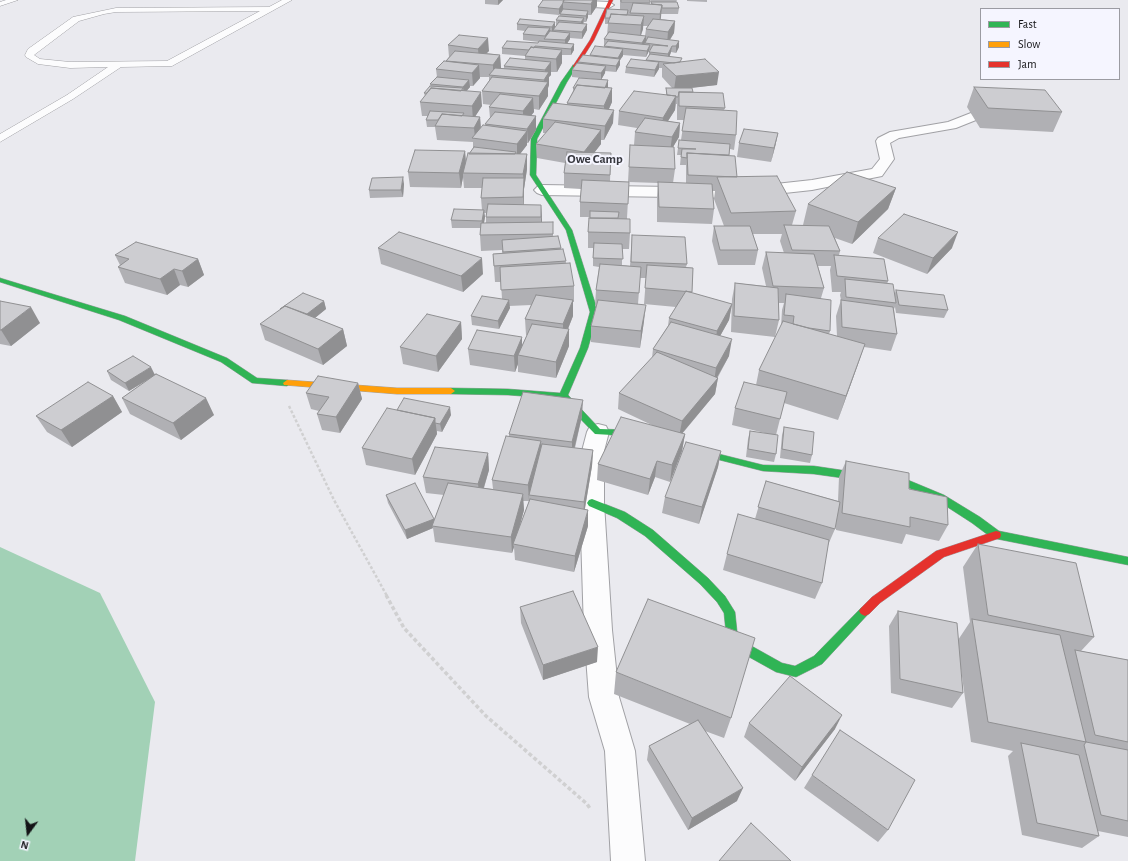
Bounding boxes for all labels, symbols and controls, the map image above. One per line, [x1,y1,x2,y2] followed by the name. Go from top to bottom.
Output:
[980,8,1120,80] legend
[1018,18,1037,30] text: Fast
[1018,38,1040,50] text: Slow
[1018,58,1037,70] text: Jam
[567,151,623,167] district label: Owe Camp
[8,813,48,853] north arrow
[20,839,30,851] text: N

